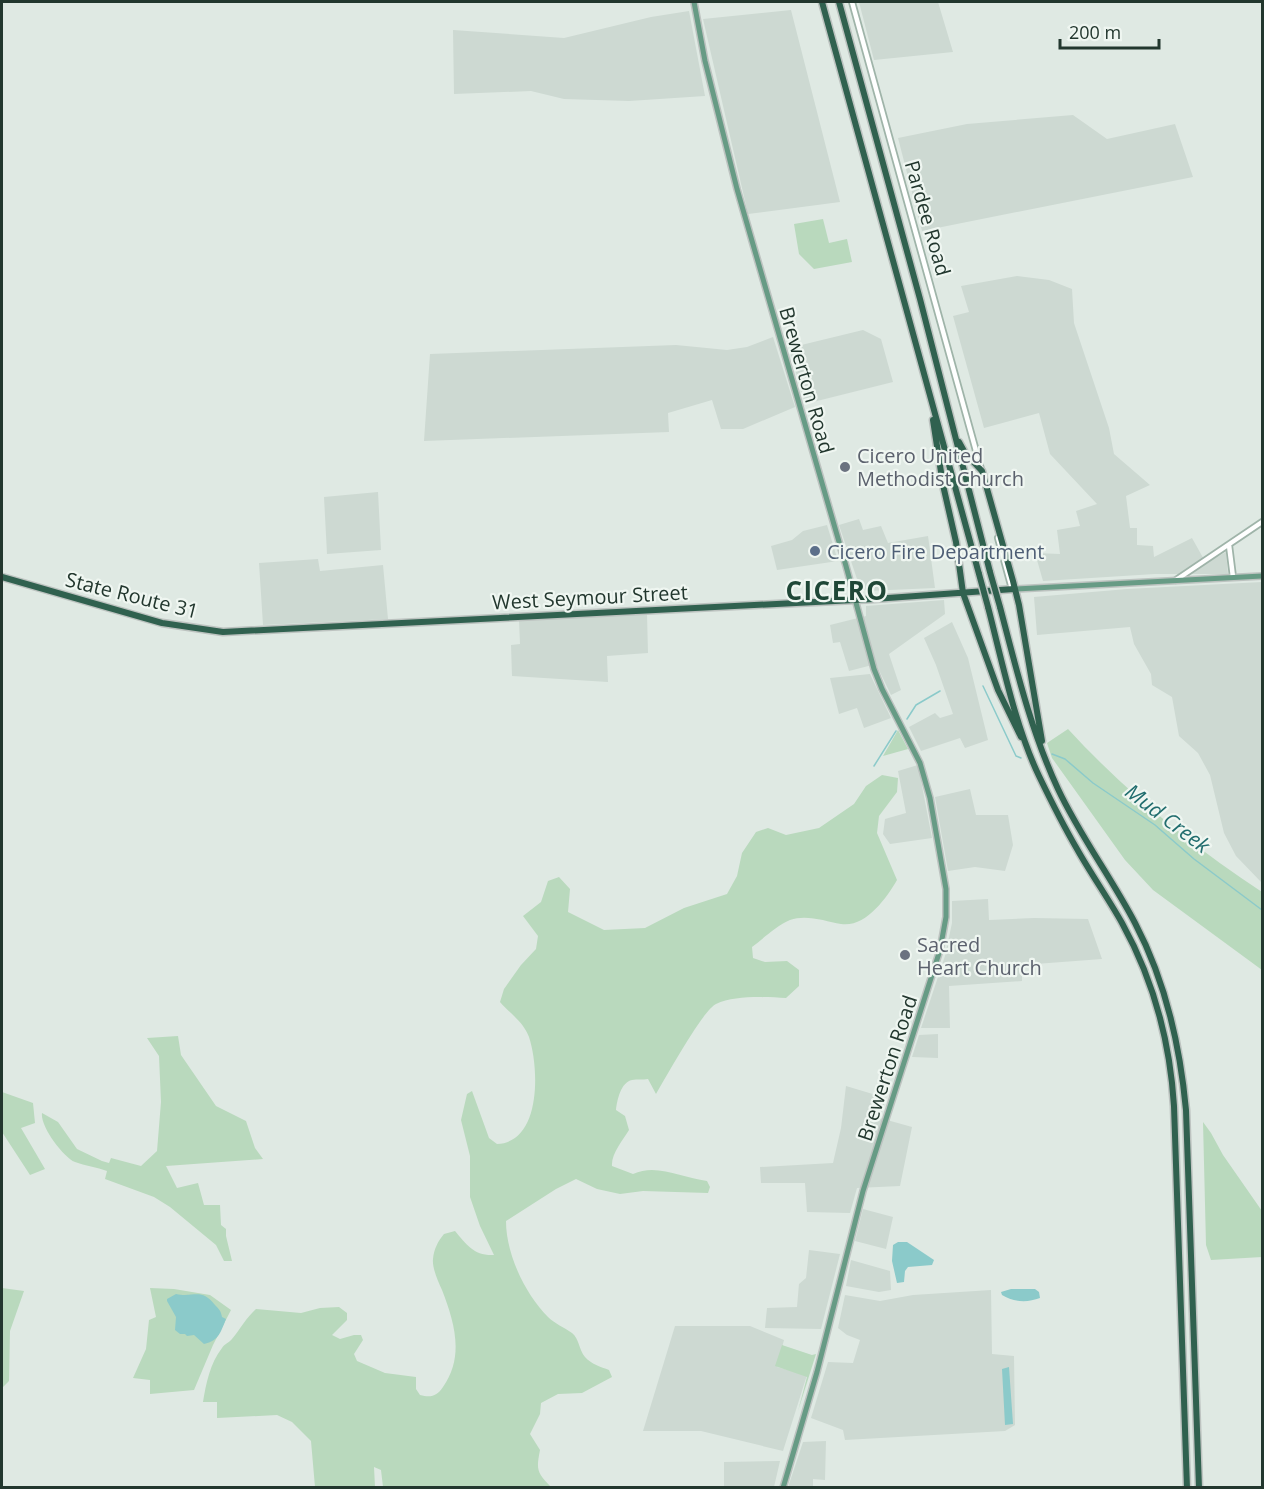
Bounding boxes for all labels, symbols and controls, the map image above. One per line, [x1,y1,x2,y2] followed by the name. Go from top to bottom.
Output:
[1060,12,1159,50] scale bar
[1069,20,1121,44] text: 200 m
[899,157,957,279] street label: Pardee Road
[773,303,841,457] street label: Brewerton Road
[857,442,1024,492] place label: Cicero United Methodist Church
[838,460,852,474] marker: Cicero United Methodist Church
[827,538,1044,565] place label: Cicero Fire Department
[808,544,822,558] marker: Cicero Fire Department
[63,565,201,625] street label: State Route 31
[785,572,889,608] district label: CICERO
[492,578,688,616] street label: West Seymour Street
[1120,777,1217,859] water label: Mud Creek
[917,931,1042,981] place label: Sacred Heart Church
[898,948,912,962] marker: Sacred Heart Church
[851,992,923,1144] street label: Brewerton Road

